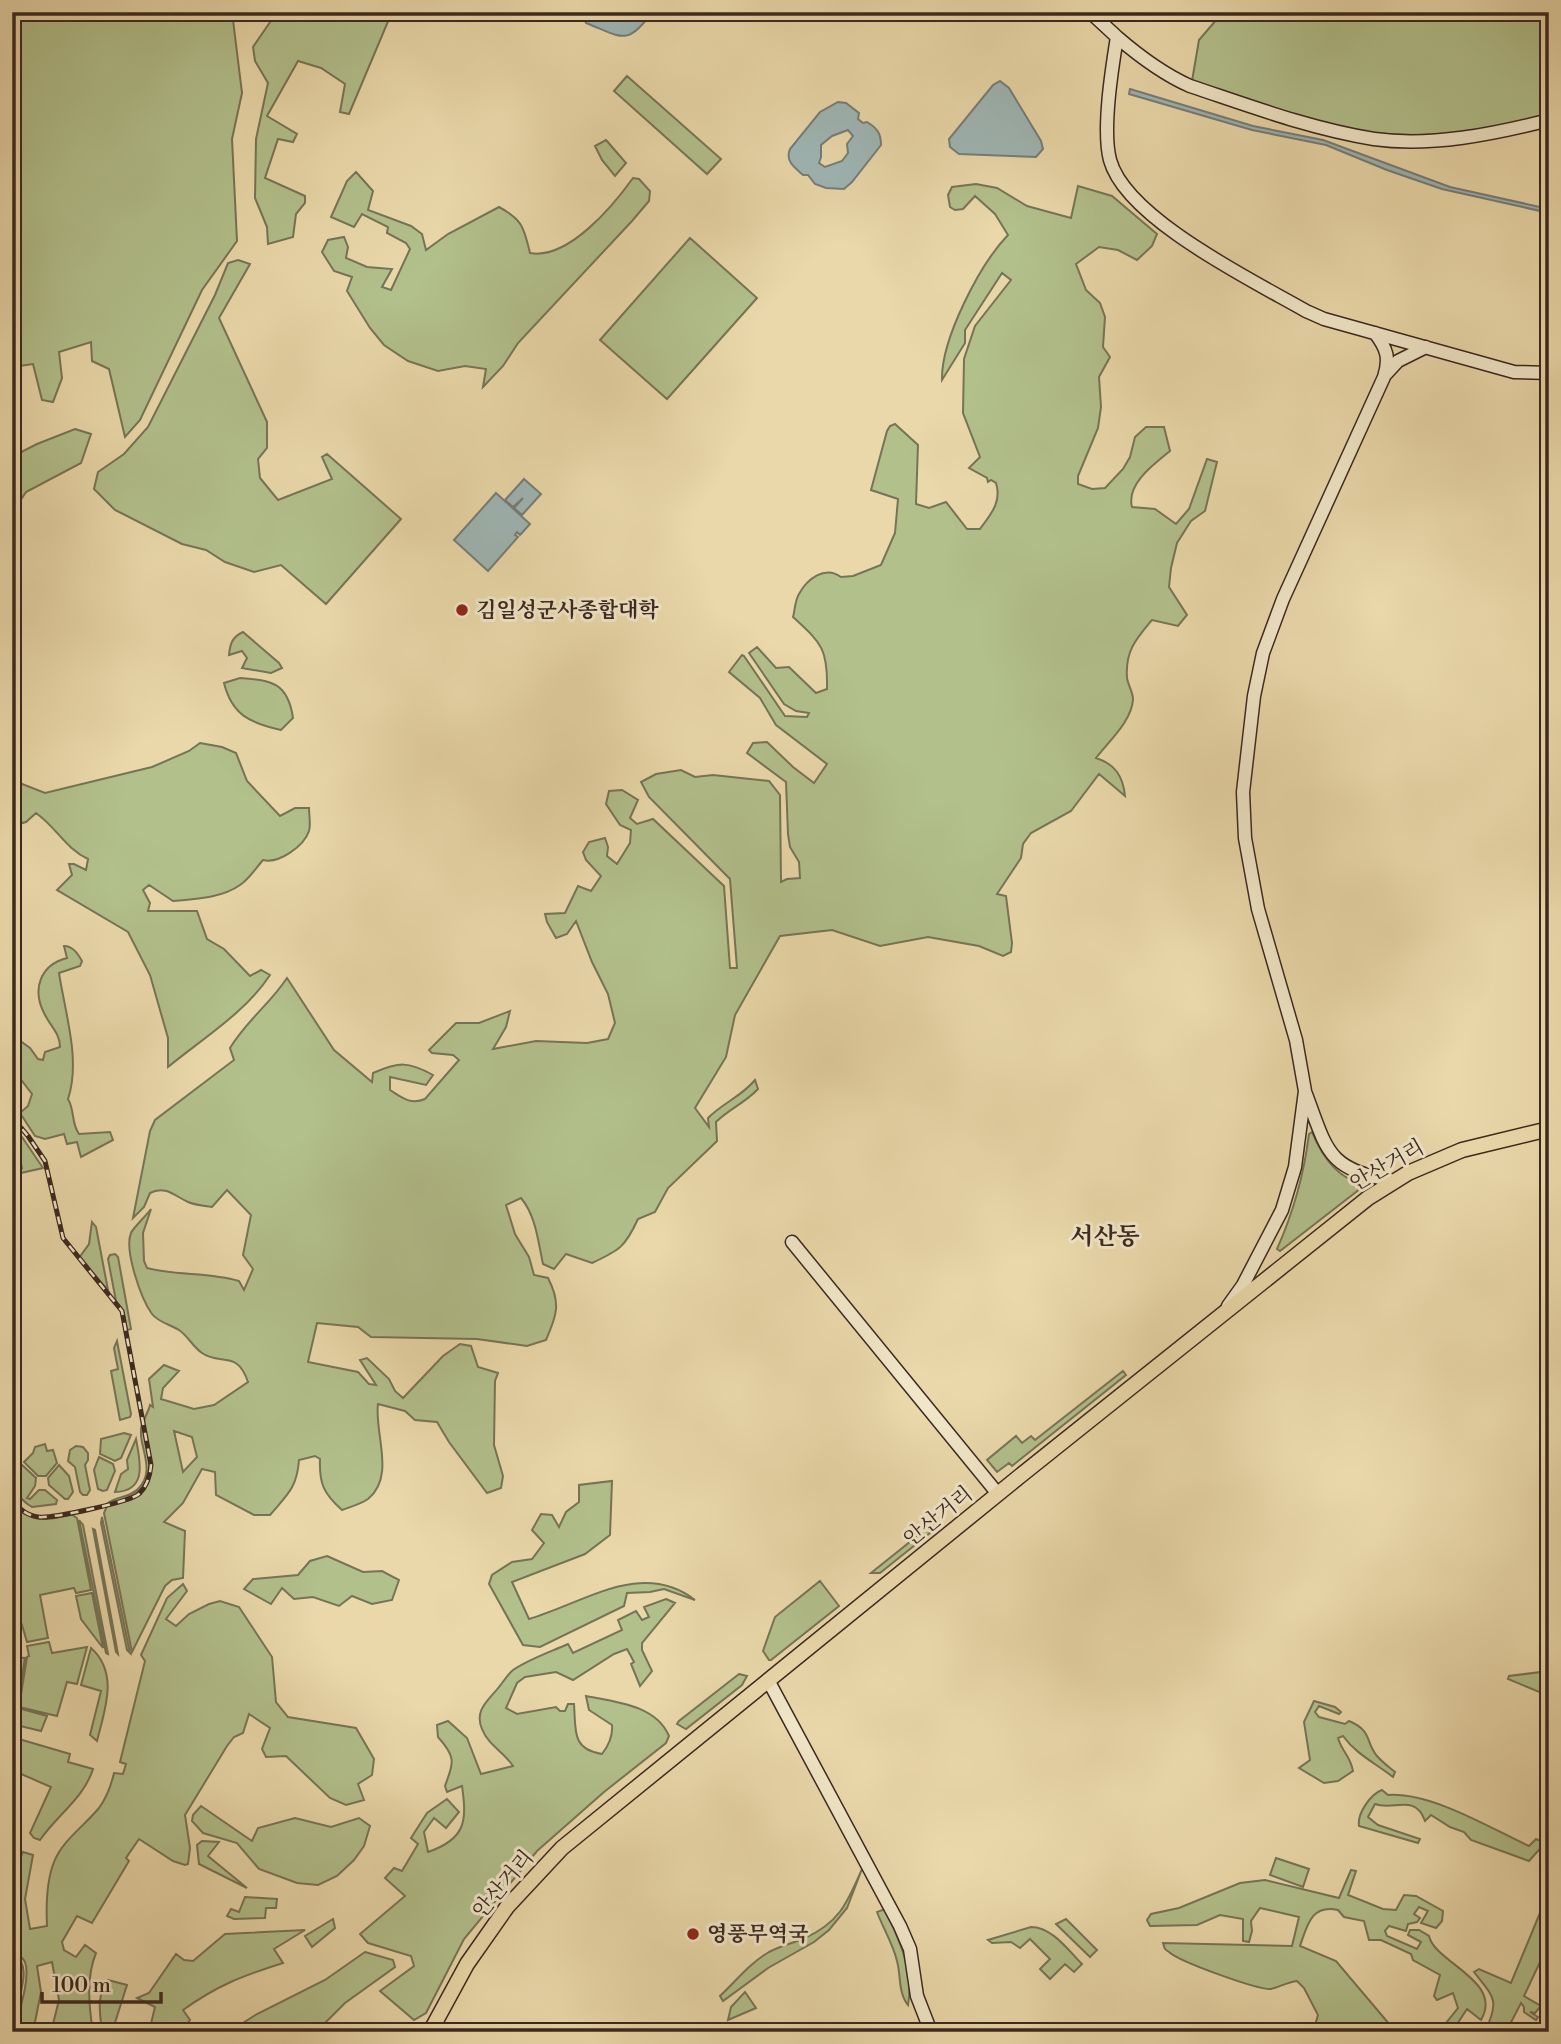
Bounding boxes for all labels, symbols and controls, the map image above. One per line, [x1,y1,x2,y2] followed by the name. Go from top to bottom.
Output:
[476,598,659,624] place label: 김일성군사종합대학
[454,602,470,618] marker: 김일성군사종합대학
[1346,1134,1429,1197] street label: 안산거리
[1070,1222,1140,1252] district label: 서산동
[899,1481,978,1552] street label: 안산거리
[468,1845,540,1924] street label: 안산거리
[707,1922,808,1948] place label: 영풍무역국
[685,1926,701,1942] marker: 영풍무역국
[42,1960,161,2004] scale bar
[52,1973,111,1999] text: 100 m

